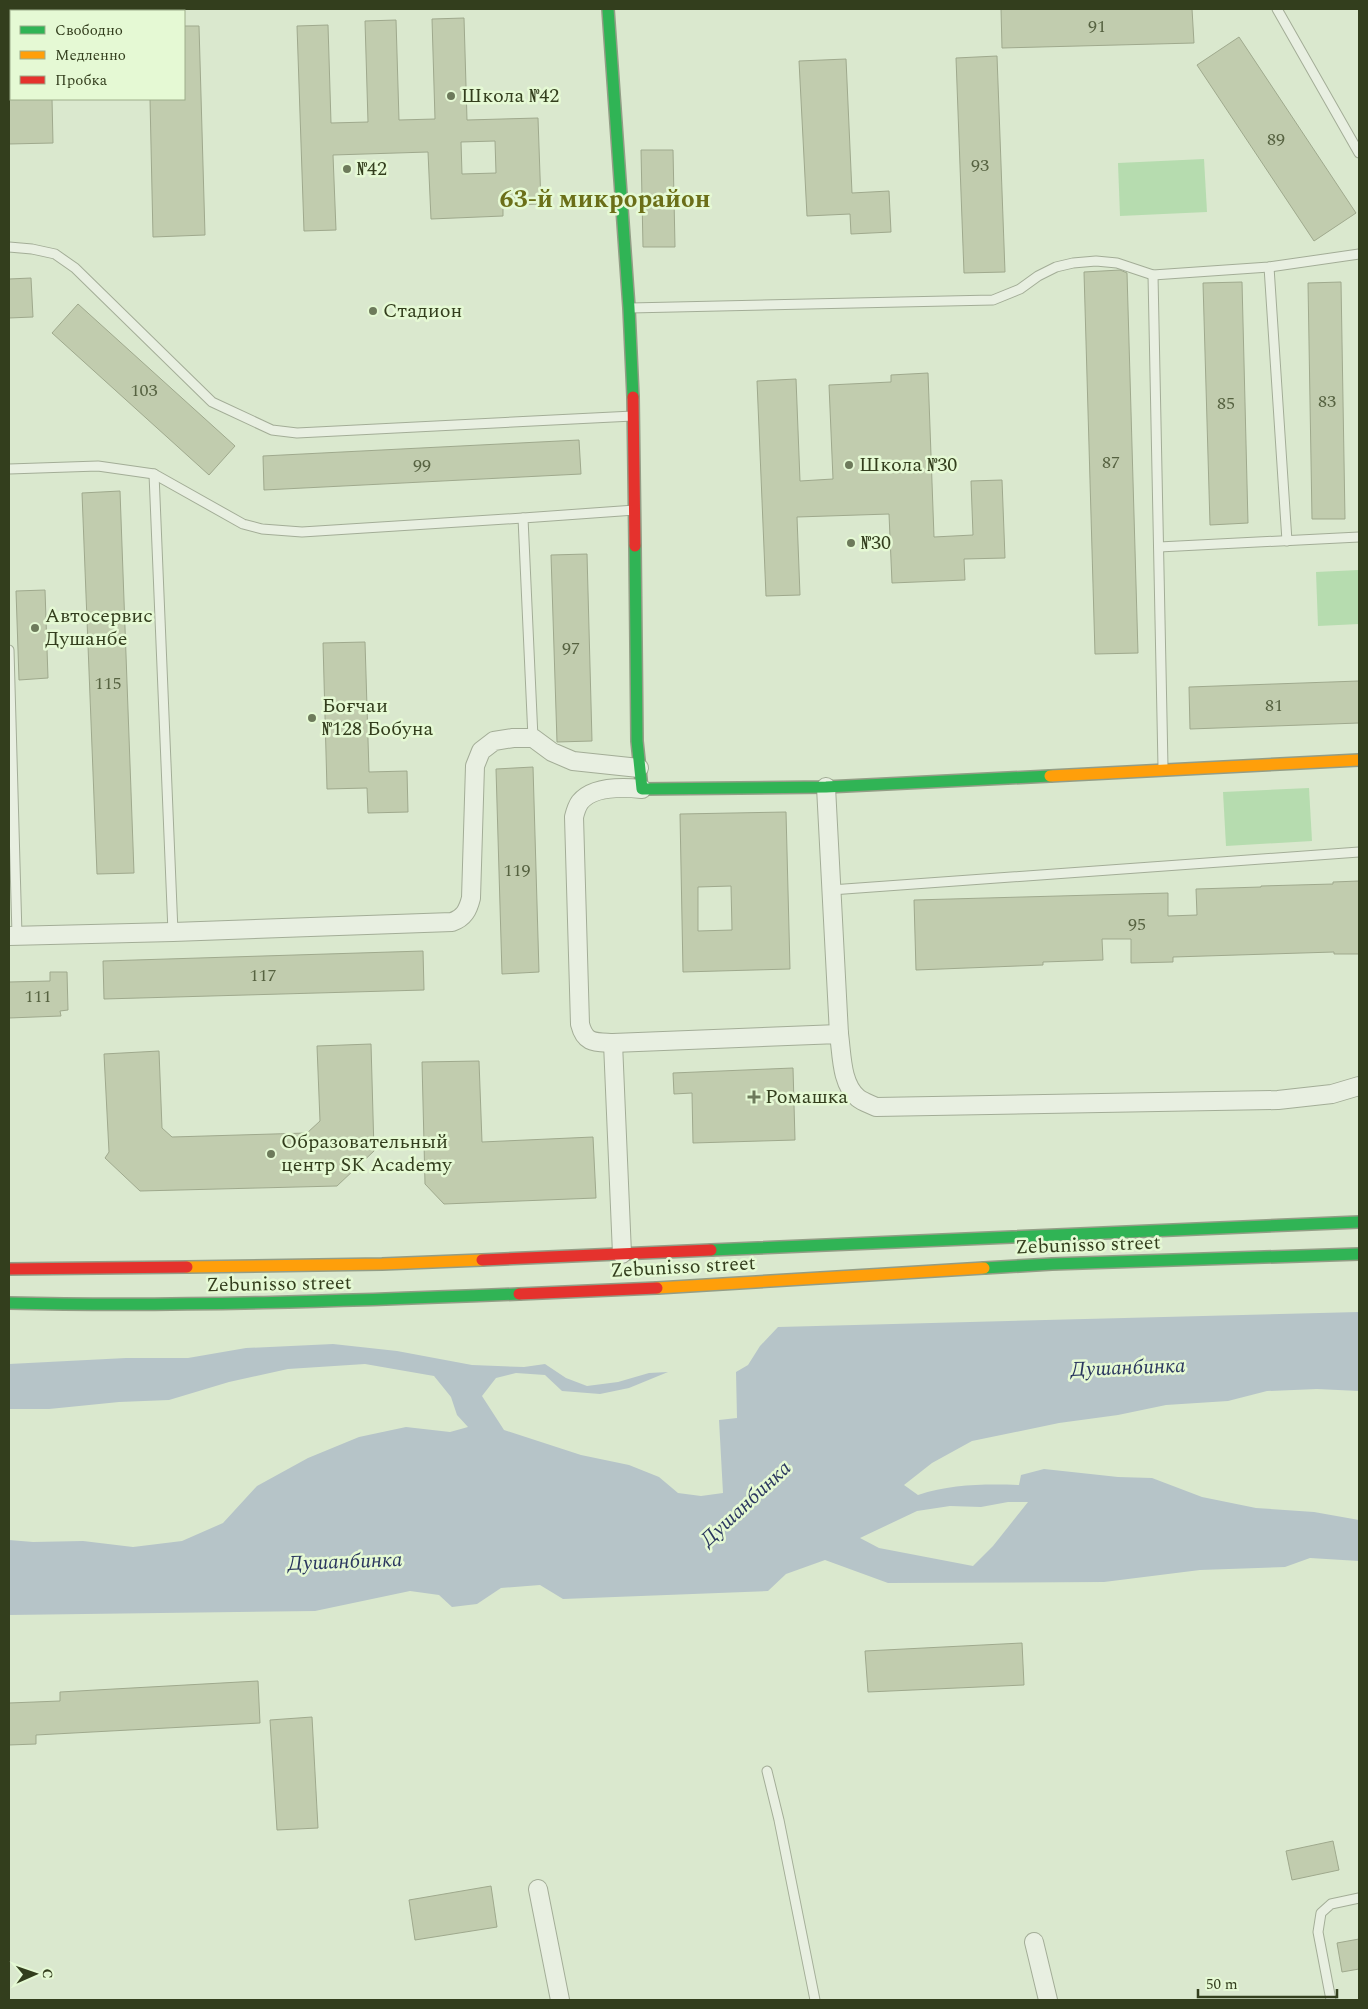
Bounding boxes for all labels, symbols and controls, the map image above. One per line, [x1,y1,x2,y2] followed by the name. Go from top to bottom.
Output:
[10,10,185,100] legend
[1088,13,1106,40] house number: 91
[55,19,123,42] text: Свободно
[55,44,126,67] text: Медленно
[55,69,108,92] text: Пробка
[461,81,559,111] place label: Школа №42
[445,90,457,102] marker: Школа №42
[1267,126,1285,153] house number: 89
[971,152,989,179] house number: 93
[357,154,387,184] place label: №42
[341,163,353,175] marker: №42
[500,181,710,219] district label: 63-й микрорайон
[383,296,462,326] place label: Стадион
[367,305,379,317] marker: Стадион
[131,377,158,404] house number: 103
[1318,388,1336,415] house number: 83
[1217,390,1235,417] house number: 85
[1102,449,1120,476] house number: 87
[859,450,957,480] place label: Школа №30
[413,452,431,479] house number: 99
[843,459,855,471] marker: Школа №30
[861,528,891,558] place label: №30
[845,537,857,549] marker: №30
[45,601,153,654] place label: Автосервис Душанбе
[29,622,41,634] marker: Автосервис Душанбе
[562,635,580,662] house number: 97
[95,670,122,697] house number: 115
[322,691,433,744] place label: Боғчаи №128 Бобуна
[1265,692,1283,719] house number: 81
[306,712,318,724] marker: Боғчаи №128 Бобуна
[504,857,531,884] house number: 119
[1128,911,1146,938] house number: 95
[250,962,277,989] house number: 117
[25,983,52,1010] house number: 111
[765,1082,848,1112] place label: Ромашка
[747,1090,761,1104] marker: Ромашка
[281,1127,453,1180] place label: Образовательный центр SK Academy
[265,1148,277,1160] marker: Образовательный центр SK Academy
[1015,1227,1161,1263] street label: Zebunisso street
[610,1248,756,1286] street label: Zebunisso street
[206,1268,352,1300] street label: Zebunisso street
[1069,1350,1186,1386] water label: Душанбинка
[692,1453,799,1556] water label: Душанбинка
[286,1544,403,1580] water label: Душанбинка
[10,1949,60,1999] north arrow
[1198,1966,1337,1998] scale bar
[37,1968,58,1979] text: С
[1206,1973,1238,1996] text: 50 m

